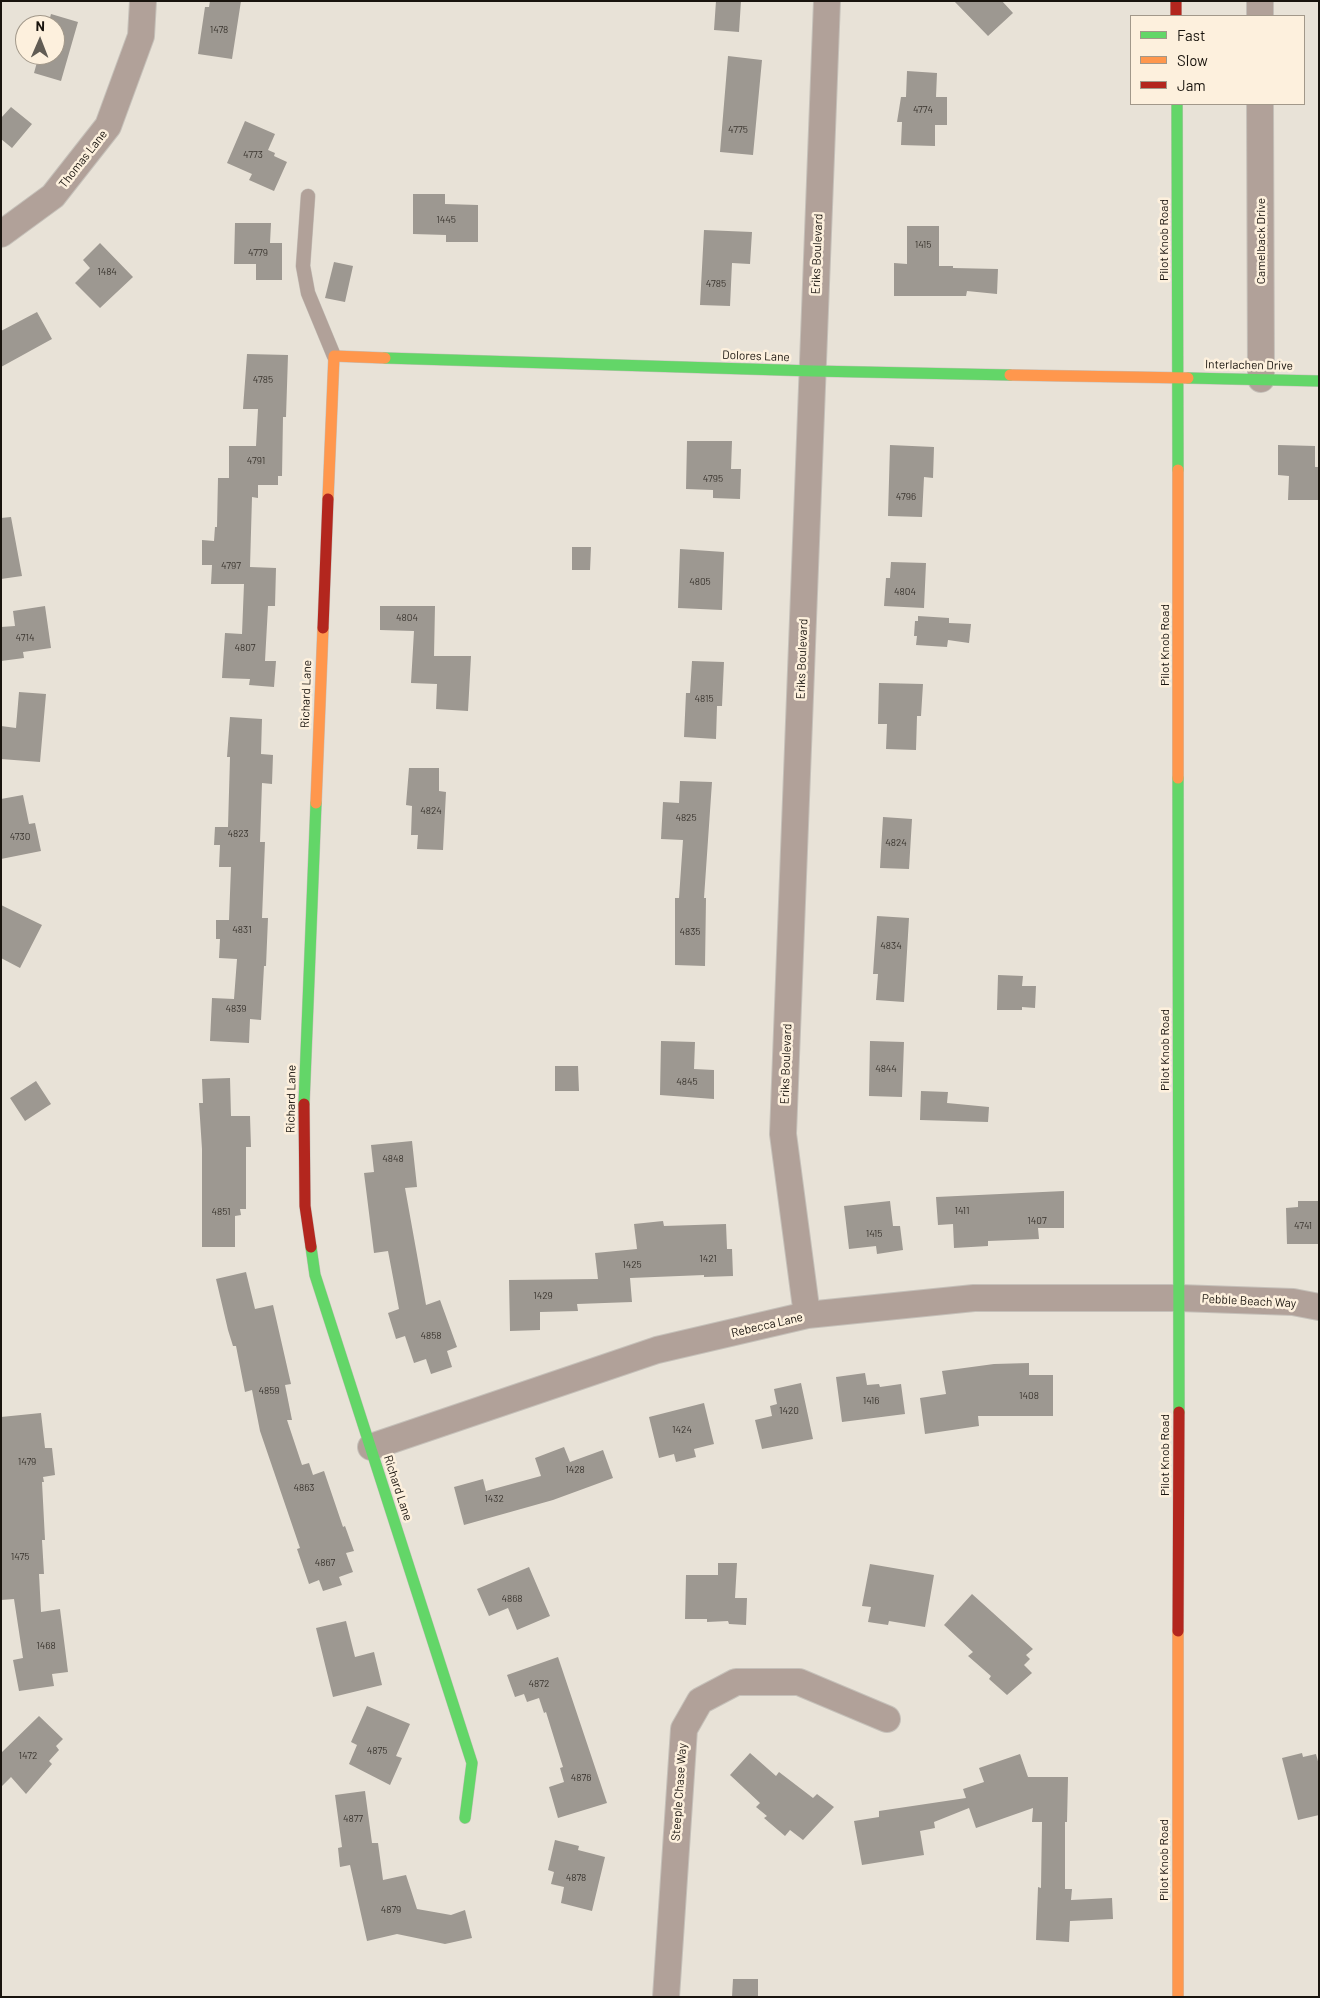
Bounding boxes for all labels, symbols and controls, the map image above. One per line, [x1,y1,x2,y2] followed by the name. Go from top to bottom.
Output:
[15,15,65,65] north arrow
[1130,15,1305,105] legend
[35,17,45,34] text: N
[210,24,228,36] house number: 1478
[1177,26,1205,44] text: Fast
[1177,51,1208,69] text: Slow
[1177,76,1206,94] text: Jam
[913,104,933,116] house number: 4774
[728,124,748,136] house number: 4775
[56,127,110,191] street label: Thomas Lane
[243,149,263,161] house number: 4773
[1254,198,1268,284] street label: Camelback Drive
[1157,199,1171,281] street label: Pilot Knob Road
[808,213,826,295] street label: Eriks Boulevard
[436,214,456,226] house number: 1445
[915,239,931,251] house number: 1415
[248,247,268,259] house number: 4779
[97,266,117,278] house number: 1484
[706,278,726,290] house number: 4785
[722,348,790,364] street label: Dolores Lane
[1205,357,1293,373] street label: Interlachen Drive
[253,374,273,386] house number: 4785
[247,455,265,467] house number: 4791
[703,473,723,485] house number: 4795
[896,491,916,503] house number: 4796
[221,560,241,572] house number: 4797
[689,576,711,588] house number: 4805
[894,586,916,598] house number: 4804
[1158,604,1172,686] street label: Pilot Knob Road
[396,612,418,624] house number: 4804
[793,618,811,700] street label: Eriks Boulevard
[16,632,34,644] house number: 4714
[234,642,256,654] house number: 4807
[298,660,314,728] street label: Richard Lane
[694,693,714,705] house number: 4815
[420,805,442,817] house number: 4824
[675,812,697,824] house number: 4825
[227,828,249,840] house number: 4823
[10,831,30,843] house number: 4730
[885,837,907,849] house number: 4824
[232,924,252,936] house number: 4831
[679,926,701,938] house number: 4835
[880,940,902,952] house number: 4834
[225,1003,247,1015] house number: 4839
[1158,1009,1172,1091] street label: Pilot Knob Road
[777,1023,795,1105] street label: Eriks Boulevard
[875,1063,897,1075] house number: 4844
[283,1065,299,1133] street label: Richard Lane
[676,1076,698,1088] house number: 4845
[382,1153,404,1165] house number: 4848
[954,1205,970,1217] house number: 1411
[211,1206,231,1218] house number: 4851
[1027,1215,1047,1227] house number: 1407
[1294,1220,1312,1232] house number: 4741
[866,1228,882,1240] house number: 1415
[699,1253,717,1265] house number: 1421
[622,1259,642,1271] house number: 1425
[533,1290,553,1302] house number: 1429
[1201,1291,1297,1311] street label: Pebble Beach Way
[730,1310,804,1340] street label: Rebecca Lane
[420,1330,442,1342] house number: 4858
[258,1385,280,1397] house number: 4859
[1019,1390,1039,1402] house number: 1408
[863,1395,879,1407] house number: 1416
[779,1405,799,1417] house number: 1420
[1158,1414,1172,1496] street label: Pilot Knob Road
[672,1424,692,1436] house number: 1424
[381,1453,415,1523] street label: Richard Lane
[18,1456,36,1468] house number: 1479
[565,1464,585,1476] house number: 1428
[293,1482,315,1494] house number: 4863
[484,1493,504,1505] house number: 1432
[11,1551,29,1563] house number: 1475
[315,1557,335,1569] house number: 4867
[501,1593,523,1605] house number: 4868
[36,1640,56,1652] house number: 1468
[529,1678,549,1690] house number: 4872
[668,1743,690,1841] street label: Steeple Chase Way
[367,1745,387,1757] house number: 4875
[19,1750,37,1762] house number: 1472
[571,1772,591,1784] house number: 4876
[343,1813,363,1825] house number: 4877
[1157,1819,1171,1901] street label: Pilot Knob Road
[566,1872,586,1884] house number: 4878
[381,1904,401,1916] house number: 4879

